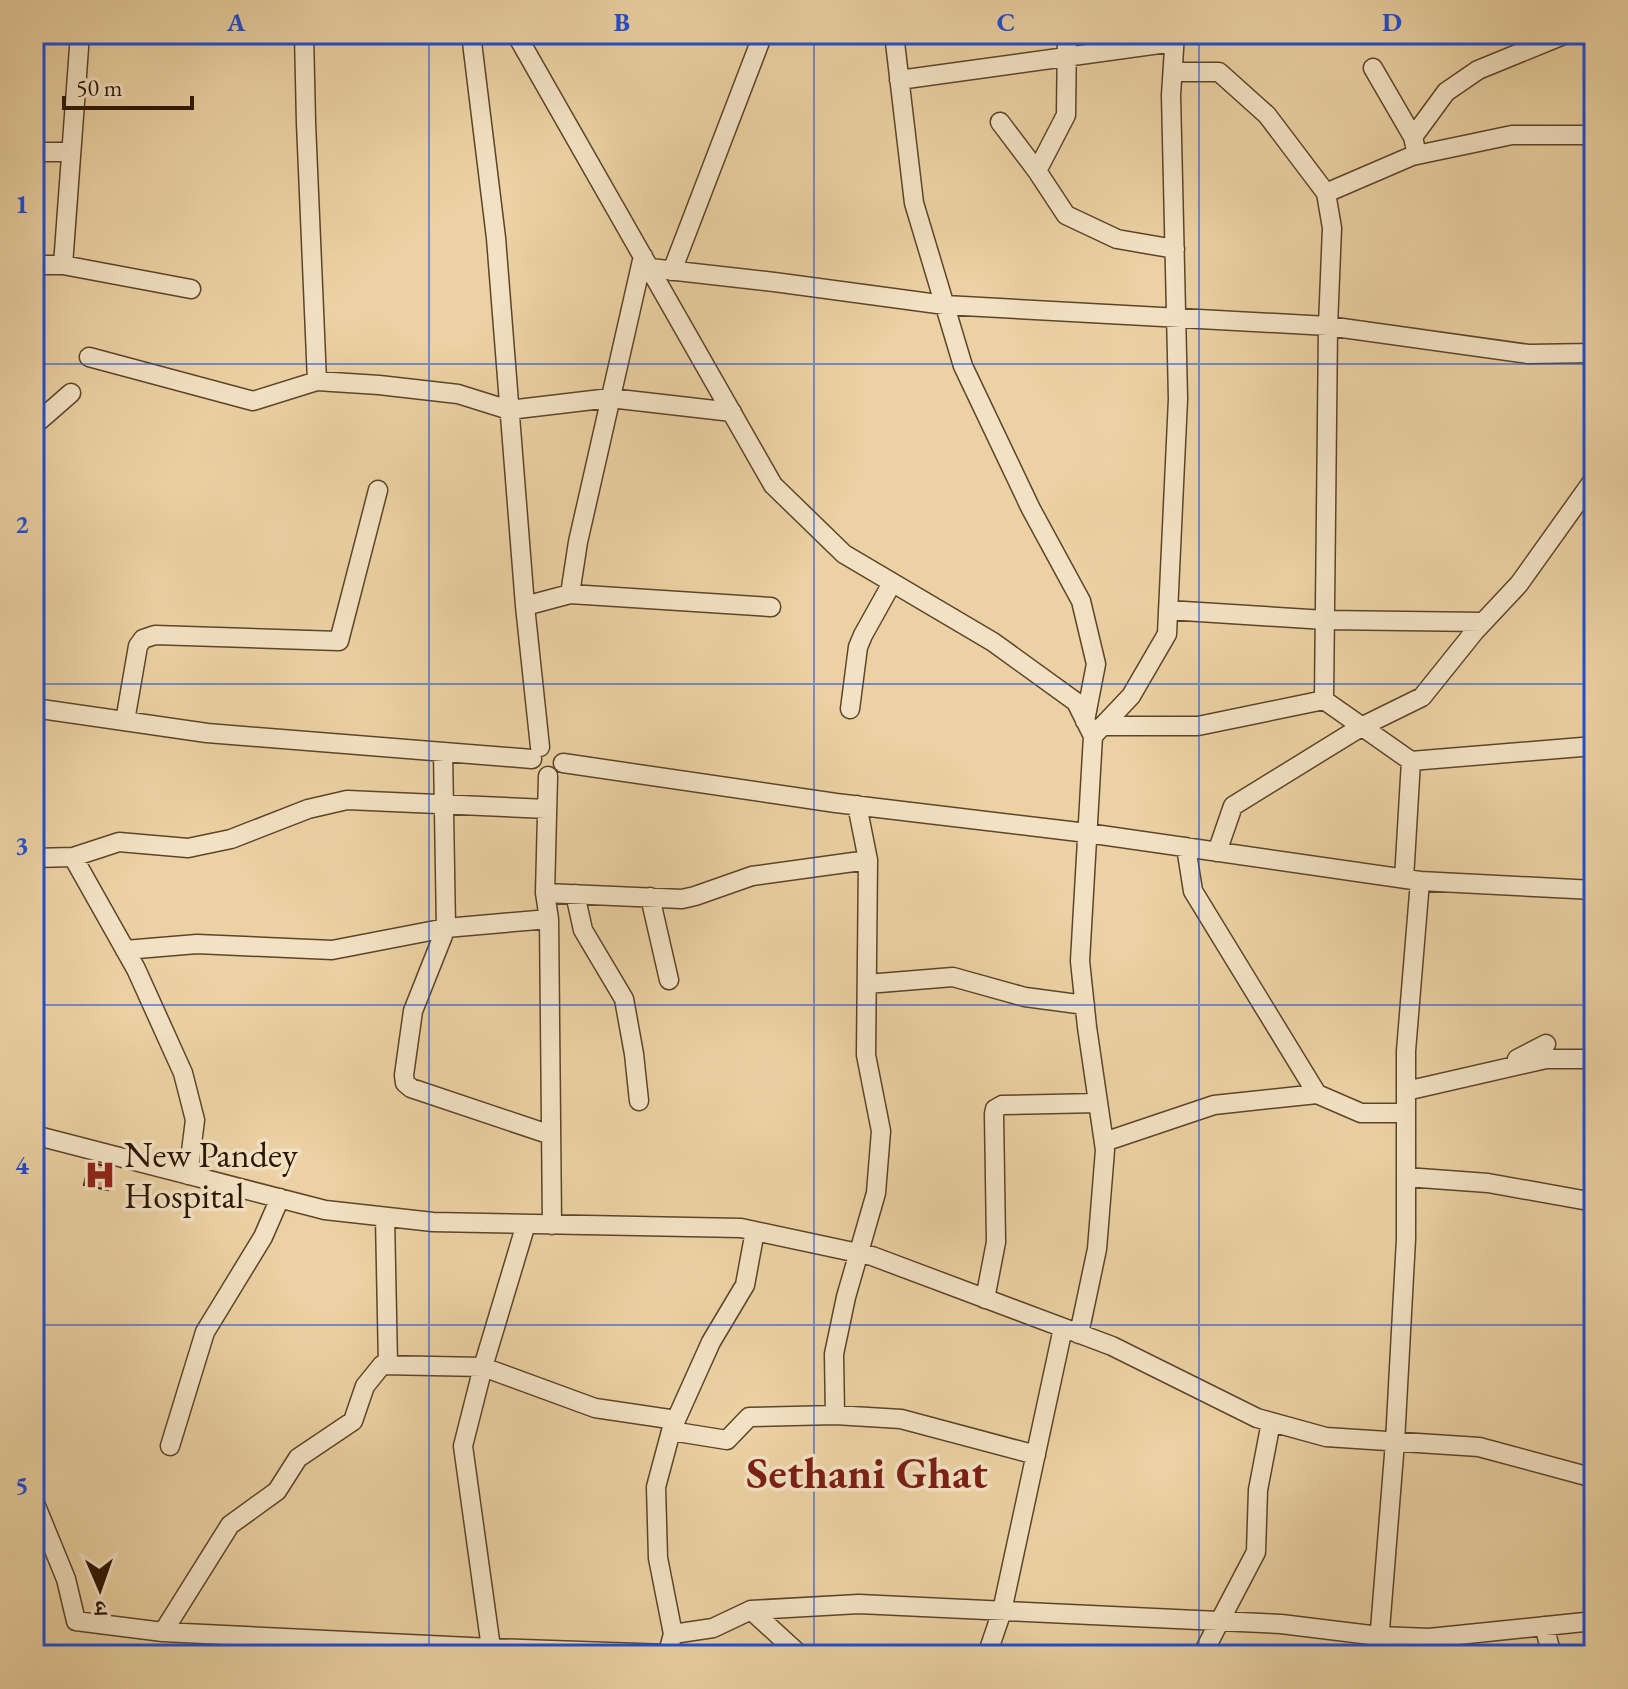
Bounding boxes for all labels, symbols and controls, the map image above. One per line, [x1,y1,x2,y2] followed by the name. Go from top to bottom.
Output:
[226,5,246,39] text: A
[614,5,630,39] text: B
[997,5,1015,39] text: C
[1382,5,1402,39] text: D
[64,60,192,110] scale bar
[76,72,123,103] text: 50 m
[15,187,29,221] text: 1
[15,507,29,541] text: 2
[15,828,29,862] text: 3
[124,1131,298,1219] place label: New Pandey Hospital
[15,1148,29,1182] text: 4
[83,1158,117,1192] hospital icon: New Pandey Hospital
[746,1444,988,1501] district label: Sethani Ghat
[15,1468,29,1502] text: 5
[60,1549,140,1629] north arrow
[93,1594,109,1623] text: उ

